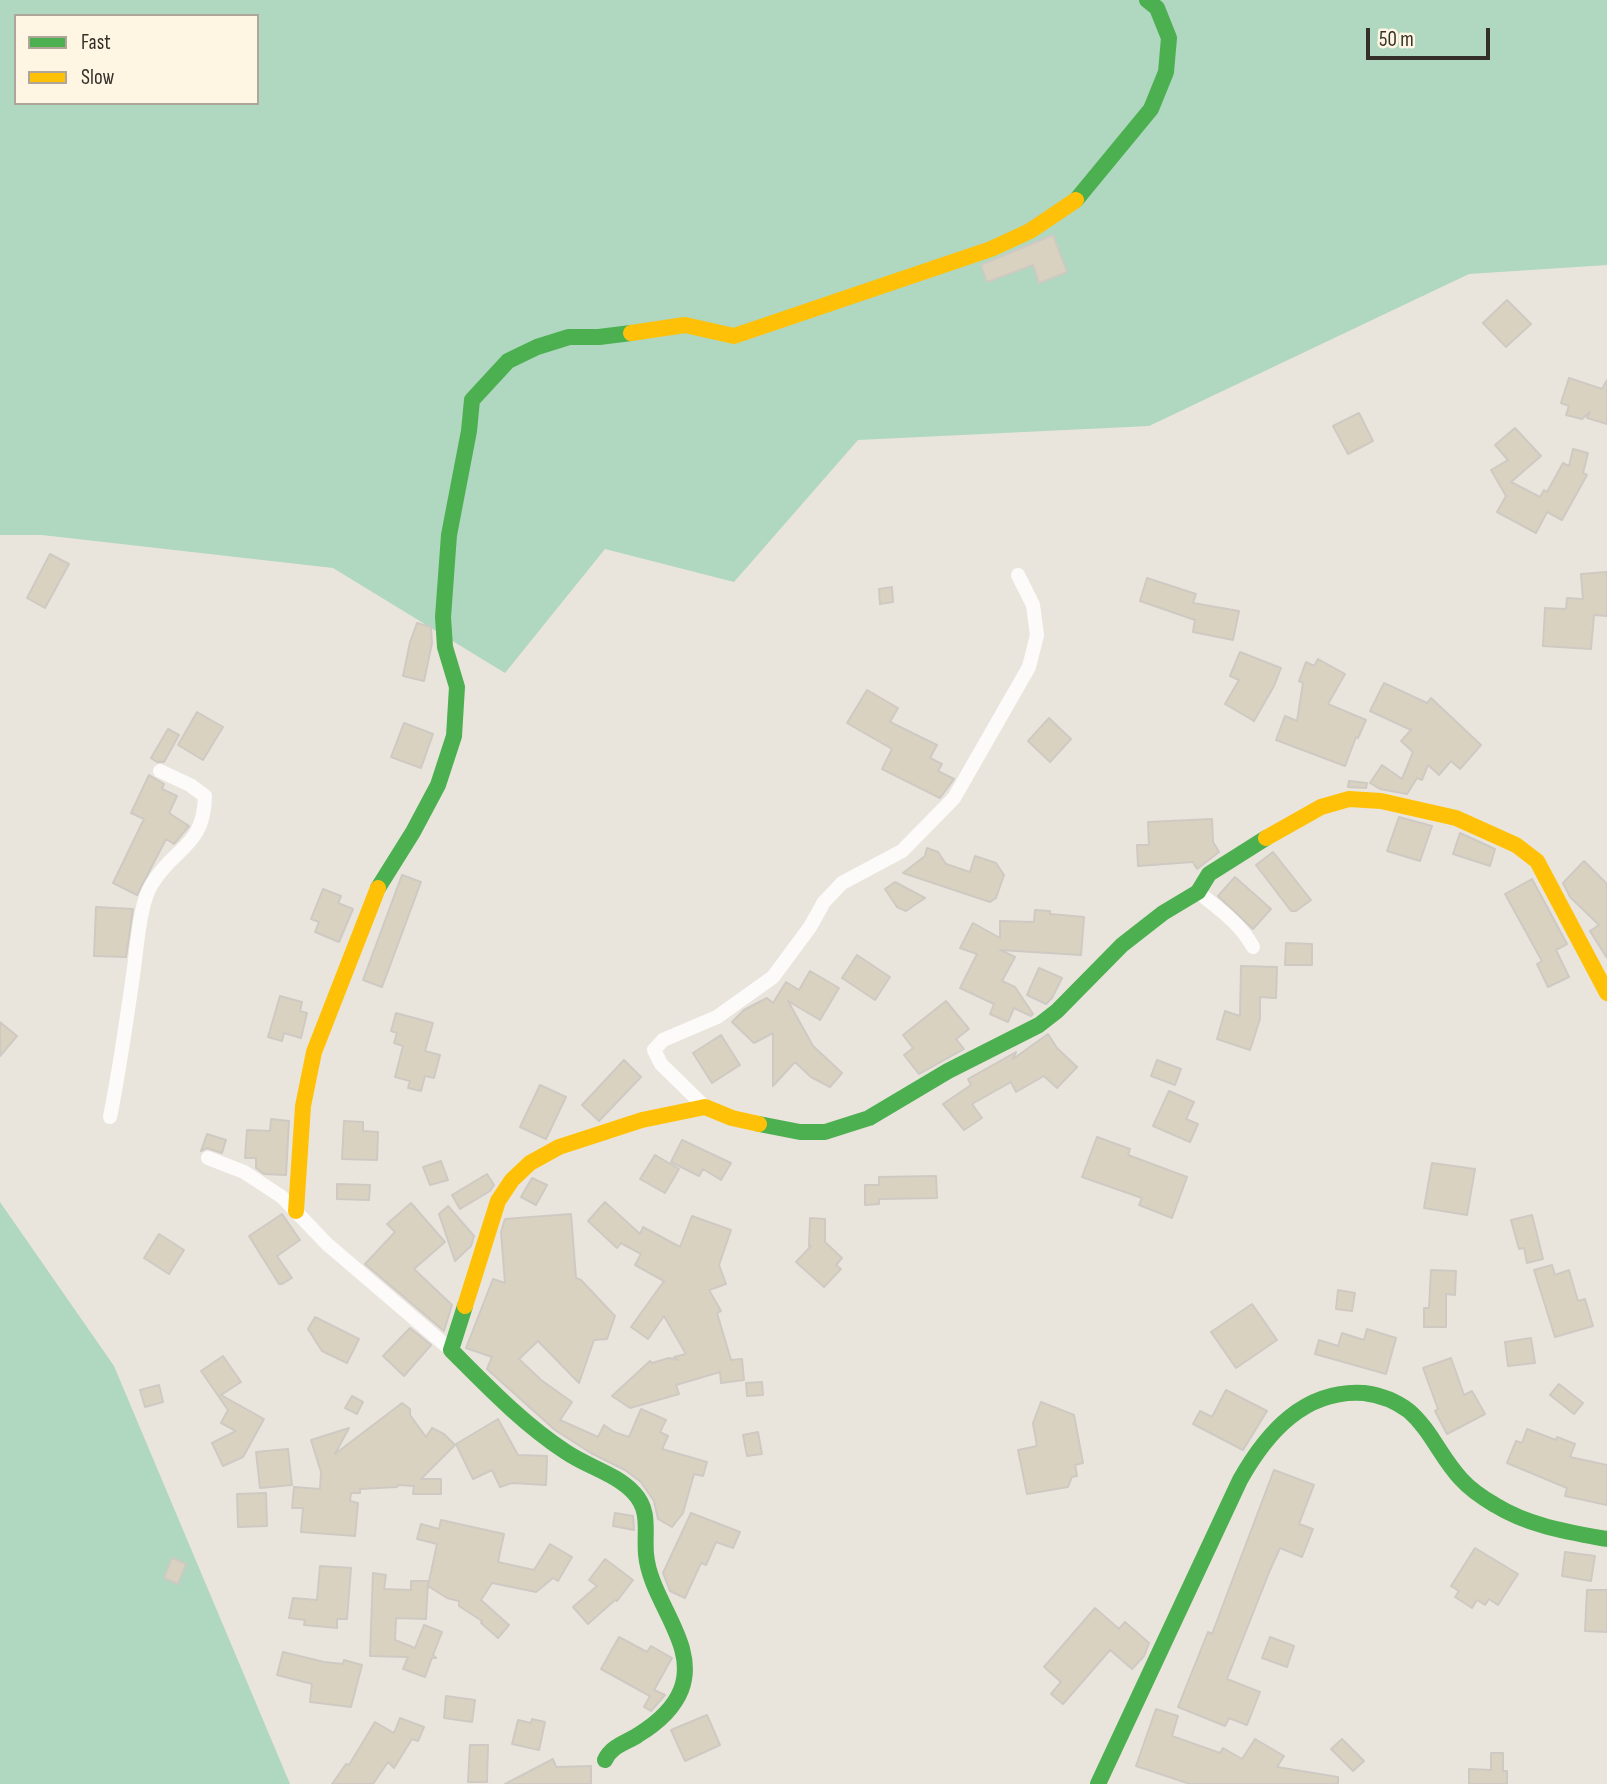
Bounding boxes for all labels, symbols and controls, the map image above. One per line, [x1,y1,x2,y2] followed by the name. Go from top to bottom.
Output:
[14,14,259,105] legend
[1369,14,1493,58] scale bar
[1379,27,1414,52] text: 50 m
[81,30,111,55] text: Fast
[81,65,114,90] text: Slow

